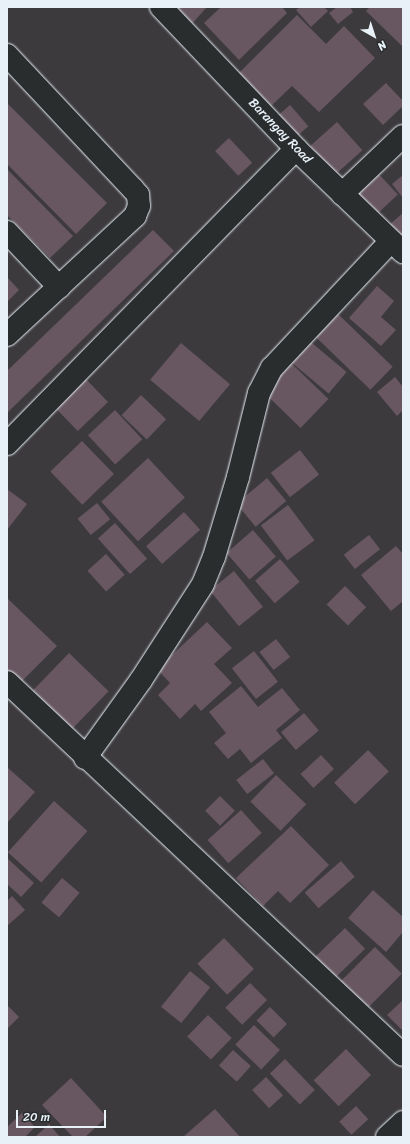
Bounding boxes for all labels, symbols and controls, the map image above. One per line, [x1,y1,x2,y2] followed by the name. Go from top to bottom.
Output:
[354,16,394,56] north arrow
[373,36,391,55] text: N
[245,95,315,167] street label: Barangay Road
[18,1102,108,1128] scale bar
[23,1106,50,1128] text: 20 m

